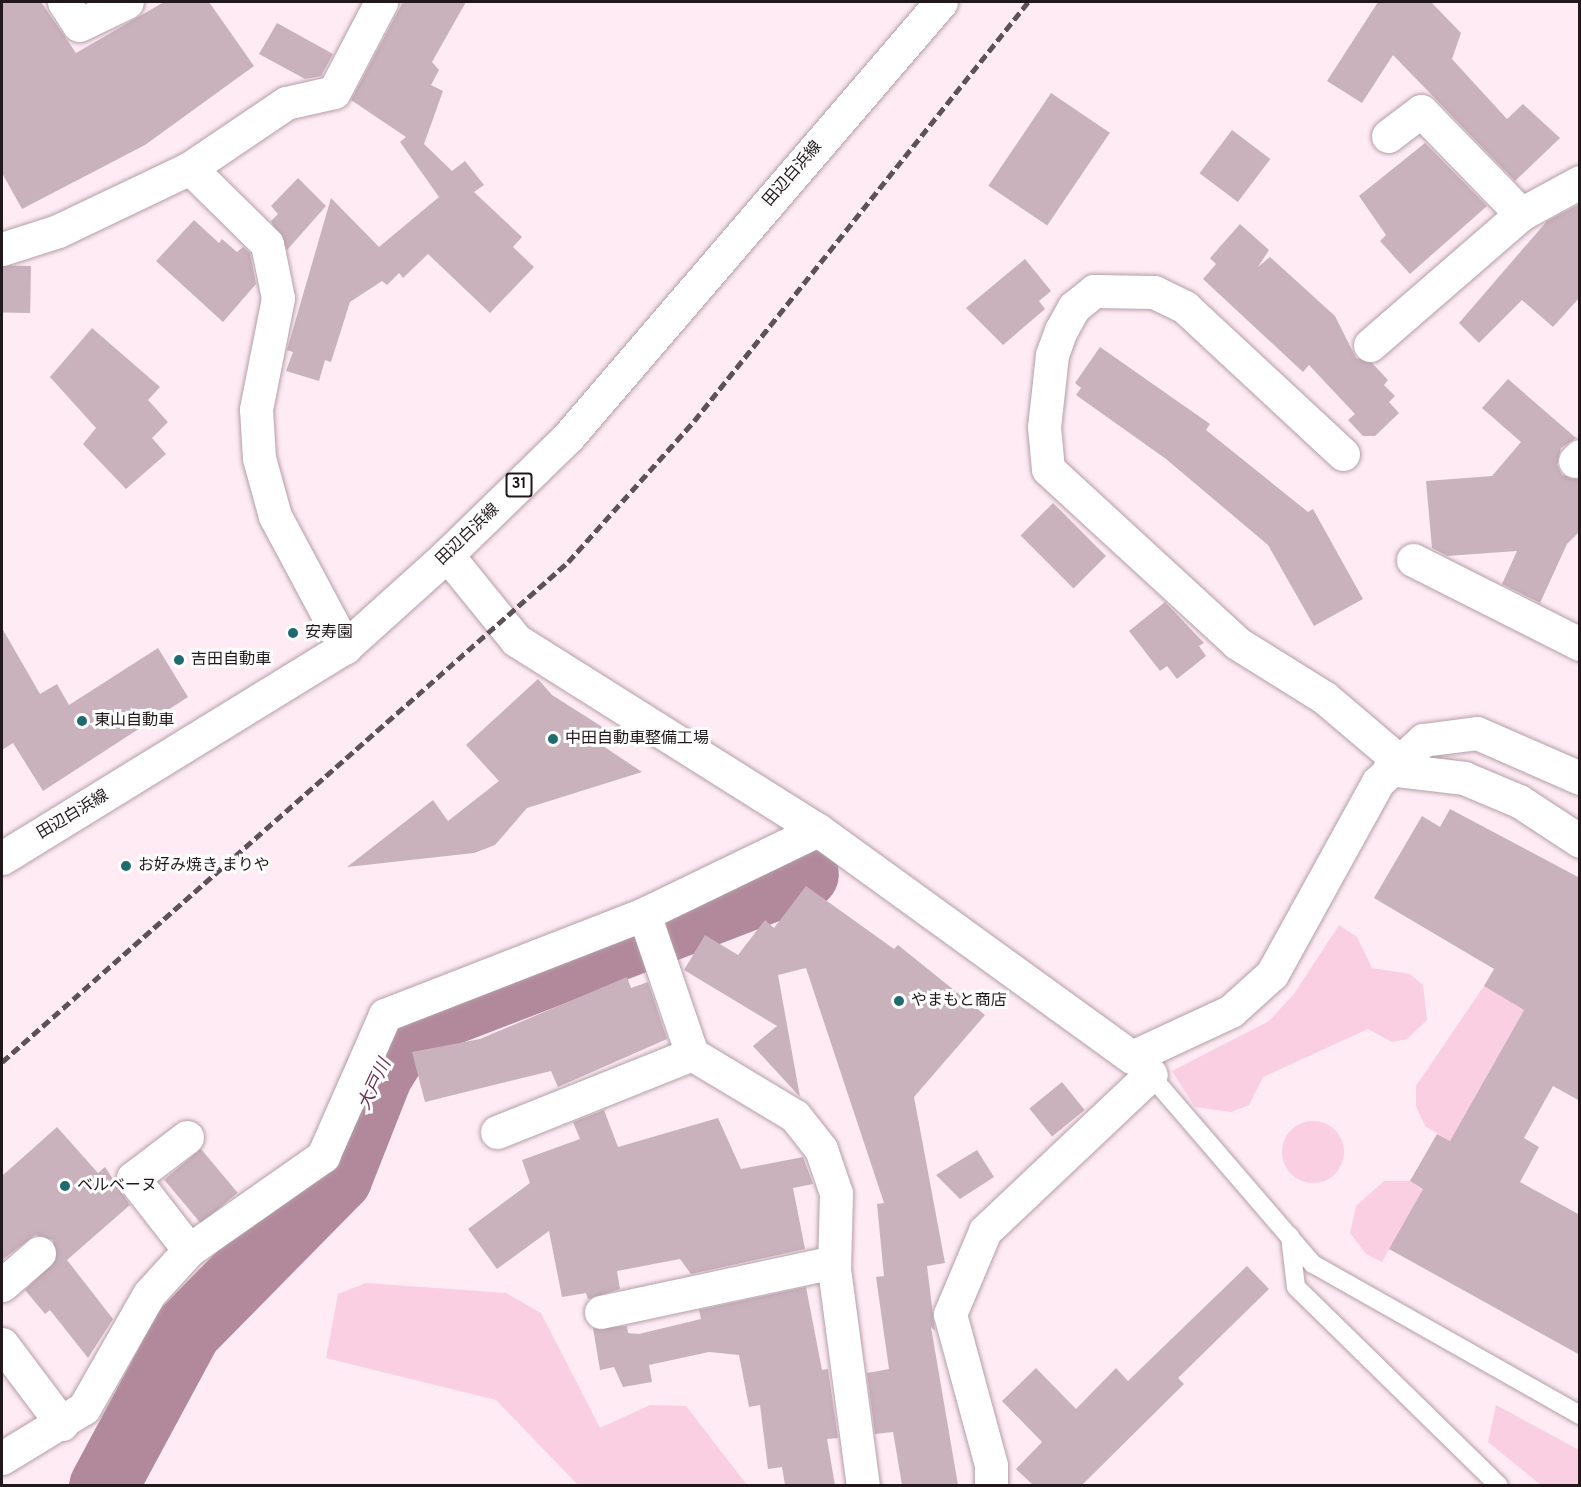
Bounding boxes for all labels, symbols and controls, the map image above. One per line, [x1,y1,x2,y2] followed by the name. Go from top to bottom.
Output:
[760,138,826,210] street label: 田辺白浜線
[506,473,532,497] road number: 31
[433,500,503,570] street label: 田辺白浜線
[305,623,353,643] place label: 安寿園
[286,626,300,640] marker: 安寿園
[191,650,271,670] place label: 吉田自動車
[172,653,186,667] marker: 吉田自動車
[94,711,174,731] place label: 東山自動車
[75,714,89,728] marker: 東山自動車
[565,729,709,749] place label: 中田自動車整備工場
[546,732,560,746] marker: 中田自動車整備工場
[34,786,112,844] street label: 田辺白浜線
[138,856,270,876] place label: お好み焼き まりや
[119,859,133,873] marker: お好み焼き まりや
[911,991,1007,1011] place label: やまもと商店
[892,994,906,1008] marker: やまもと商店
[355,1056,397,1114] water label: 大戸川
[77,1176,157,1196] place label: ベルベーヌ
[58,1179,72,1193] marker: ベルベーヌ

